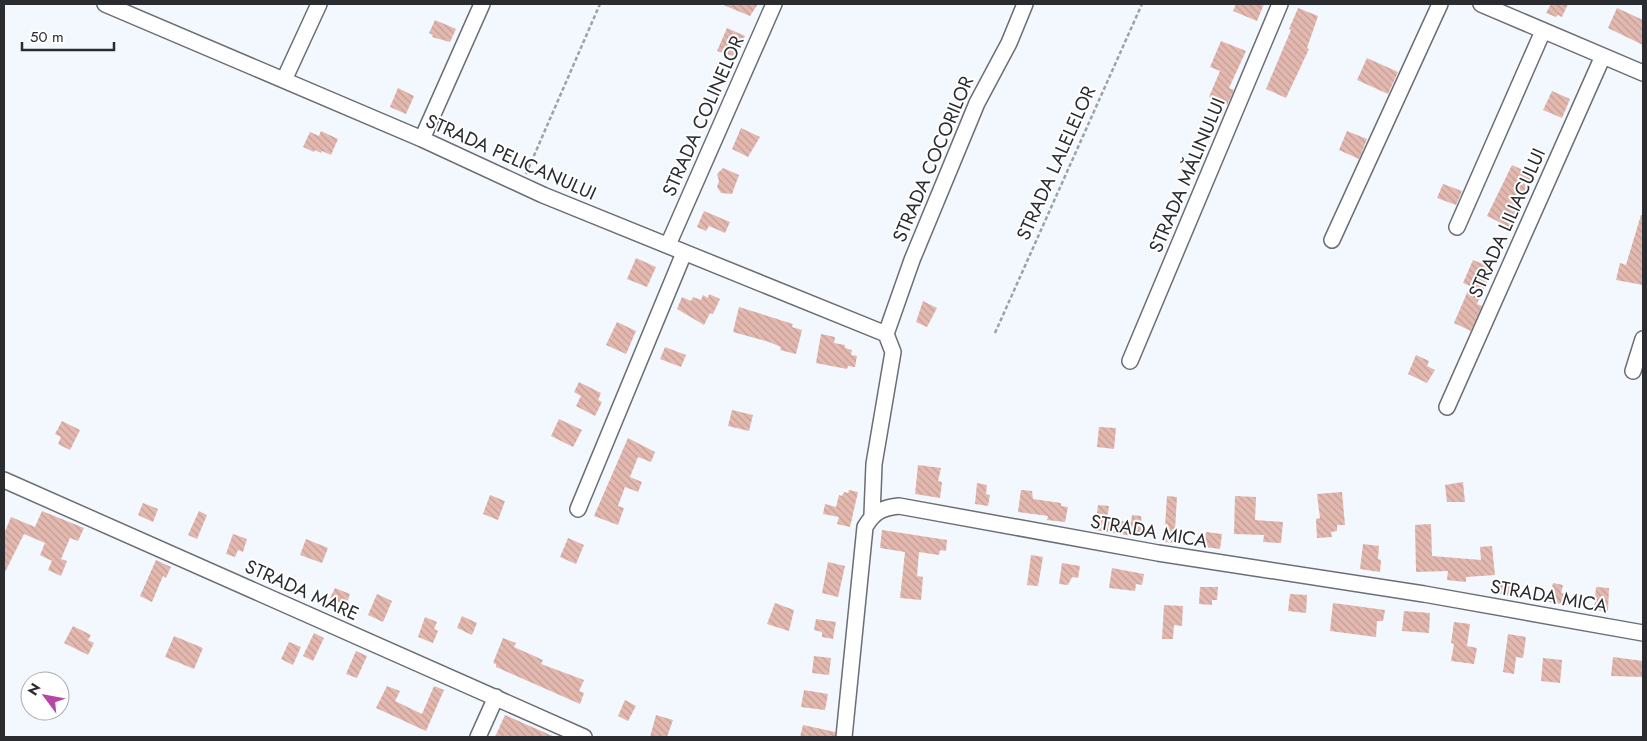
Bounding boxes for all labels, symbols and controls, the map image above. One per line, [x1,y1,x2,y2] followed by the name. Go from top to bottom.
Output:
[22,20,115,52] scale bar
[30,26,64,48] text: 50 m
[655,31,751,201] street label: STRADA COLINELOR
[886,71,980,246] street label: STRADA COCORILOR
[1010,81,1102,244] street label: STRADA LALELELOR
[1142,93,1232,257] street label: STRADA MĂLINULUI
[421,107,601,207] street label: STRADA PELICANULUI
[1462,144,1552,302] street label: STRADA LILIACULUI
[1088,507,1210,555] street label: STRADA MICA
[241,553,363,627] street label: STRADA MARE
[1488,572,1610,620] street label: STRADA MICA
[20,671,70,721] north arrow
[23,679,45,699] text: N

